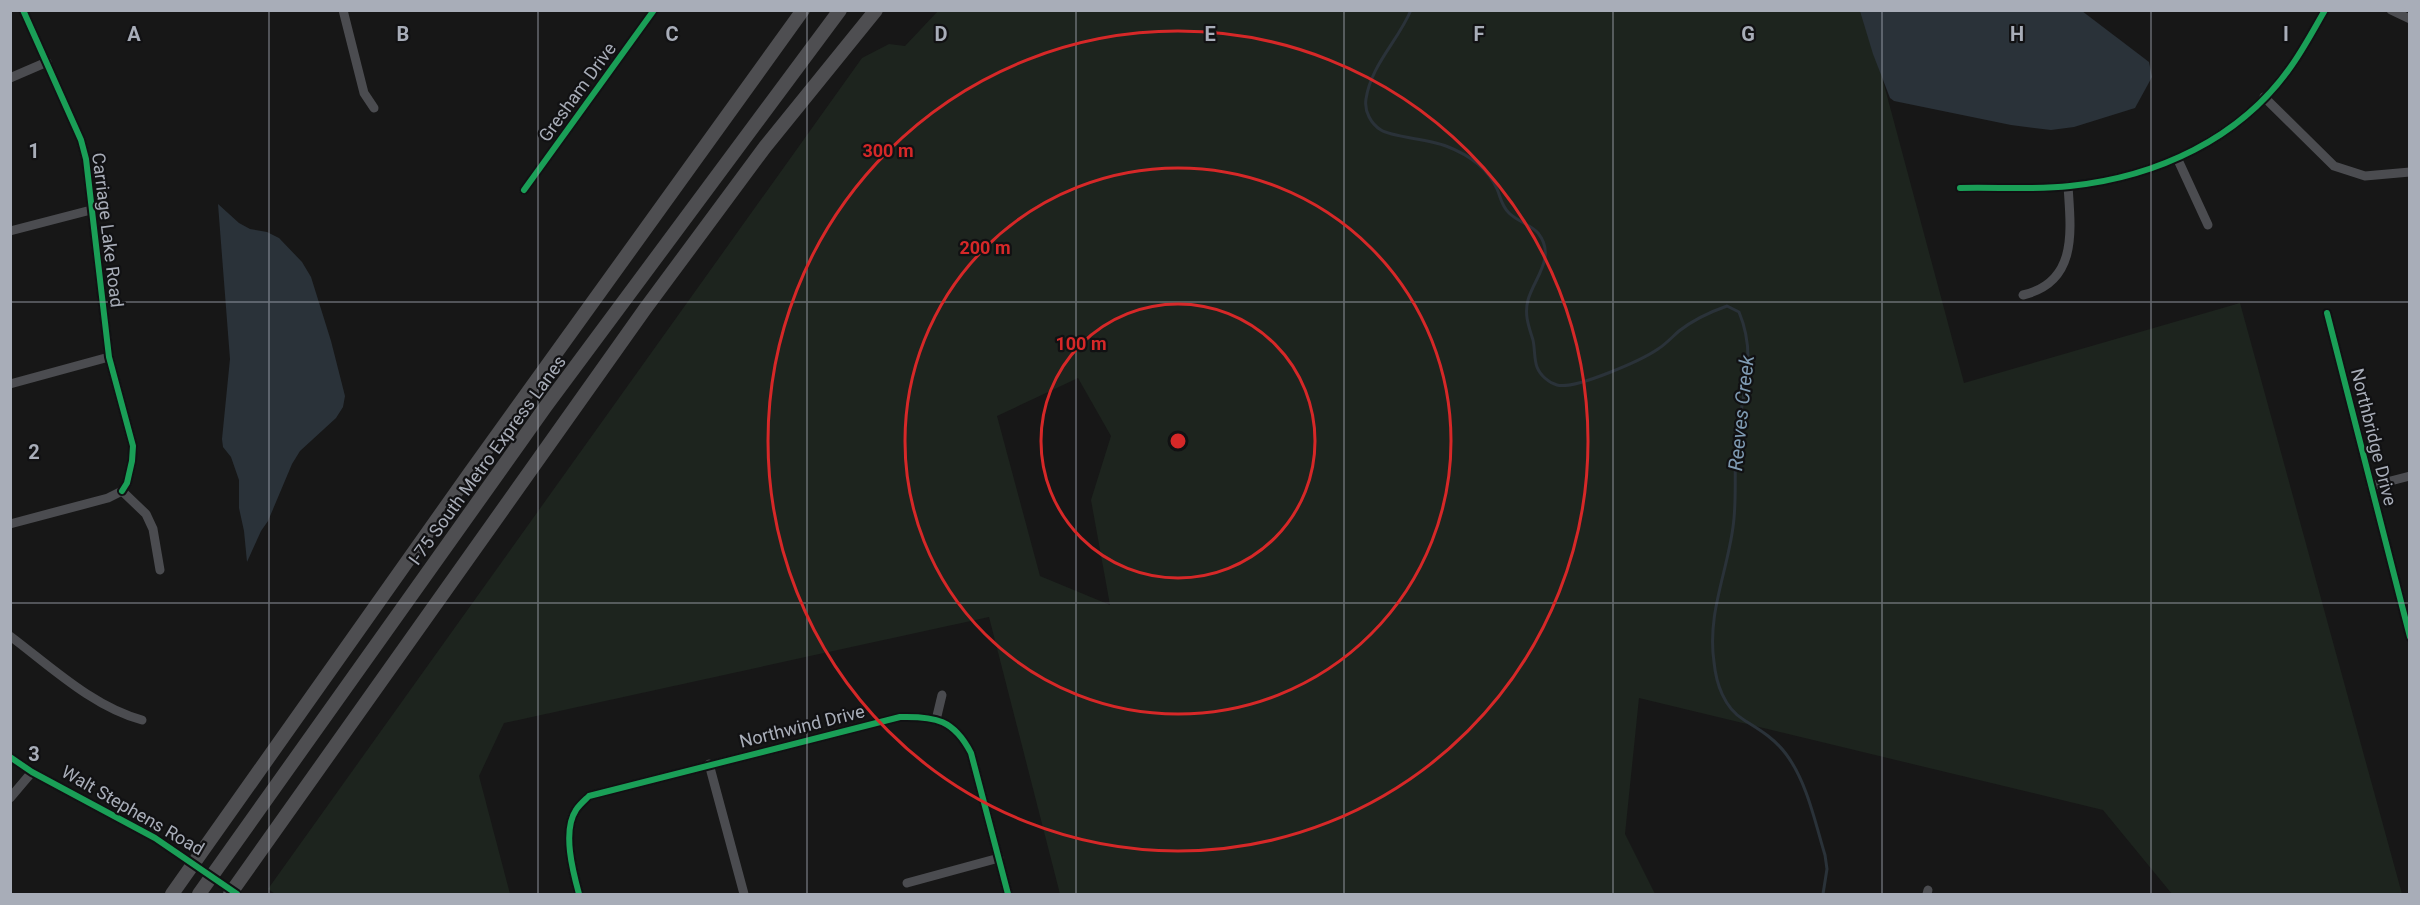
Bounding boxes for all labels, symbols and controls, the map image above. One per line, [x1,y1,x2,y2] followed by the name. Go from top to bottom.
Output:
[127,22,141,46] text: A
[397,22,409,46] text: B
[665,22,679,46] text: C
[935,22,948,46] text: D
[1204,22,1216,46] text: E
[1474,22,1485,46] text: F
[1741,22,1755,46] text: G
[2010,22,2024,46] text: H
[2283,22,2289,46] text: I
[534,38,620,146] street label: Gresham Drive
[28,139,40,163] text: 1
[862,140,914,161] text: 300 m
[88,151,128,309] street label: Carriage Lake Road
[959,237,1011,258] text: 200 m
[1055,333,1107,354] text: 100 m
[404,351,570,569] street label: I-75 South Metro Express Lanes
[1723,353,1759,472] water label: Reeves Creek
[2347,366,2401,508] street label: Northbridge Drive
[1168,431,1188,451] centre of rings
[28,440,40,464] text: 2
[737,700,867,752] street label: Northwind Drive
[28,742,40,766] text: 3
[58,761,208,859] street label: Walt Stephens Road

